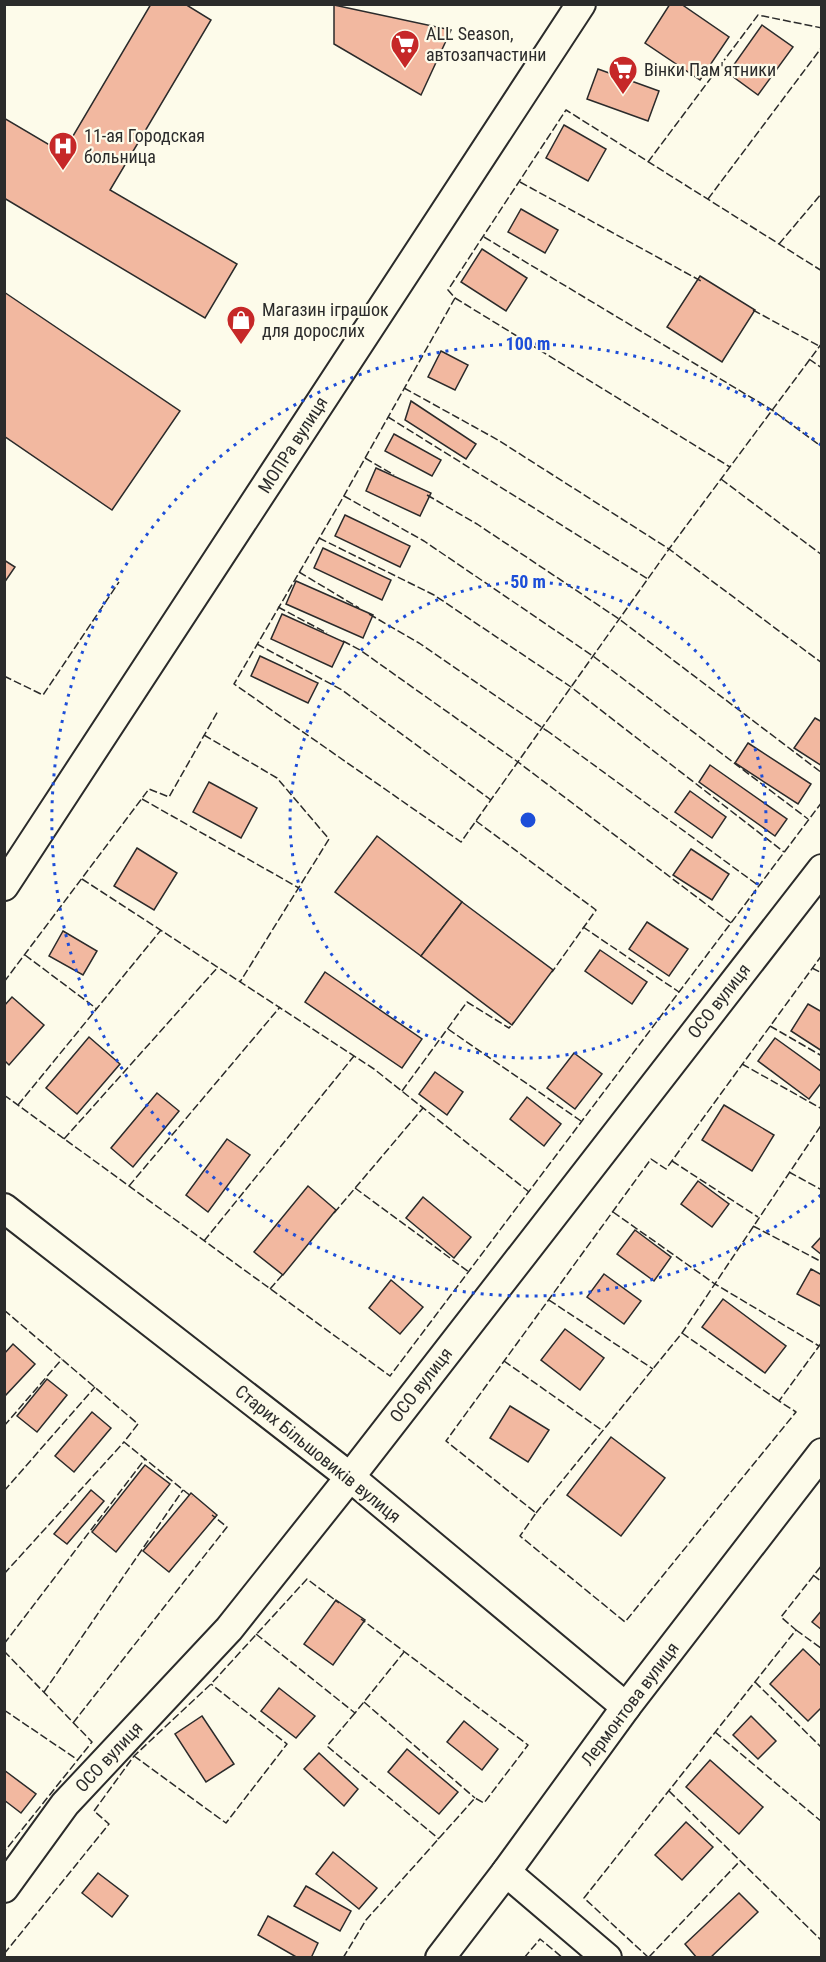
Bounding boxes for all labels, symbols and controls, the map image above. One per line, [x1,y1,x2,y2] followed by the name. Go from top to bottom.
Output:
[426,23,546,65] place label: ALL Season, автозапчастини
[389,28,421,70] supermarket icon: ALL Season, автозапчастини
[607,54,639,96] supermarket icon: Вінки Пам'ятники
[644,59,776,80] place label: Вінки Пам'ятники
[84,125,205,167] place label: 11-ая Городская больница
[47,130,79,172] hospital icon: 11-ая Городская больница
[262,299,389,341] place label: Магазин іграшок для дорослих
[225,304,257,346] shop icon: Магазин іграшок для дорослих
[506,333,550,354] text: 100 m
[254,393,332,497] street label: МОПРа вулиця
[510,571,546,592] text: 50 m
[518,810,538,830] centre of rings
[683,959,754,1042] street label: ОСО вулиця
[385,1343,456,1426] street label: ОСО вулиця
[231,1380,405,1527] street label: Старих Більшовиків вулиця
[576,1638,683,1770] street label: Лермонтова вулиця
[71,1717,147,1796] street label: ОСО вулиця

